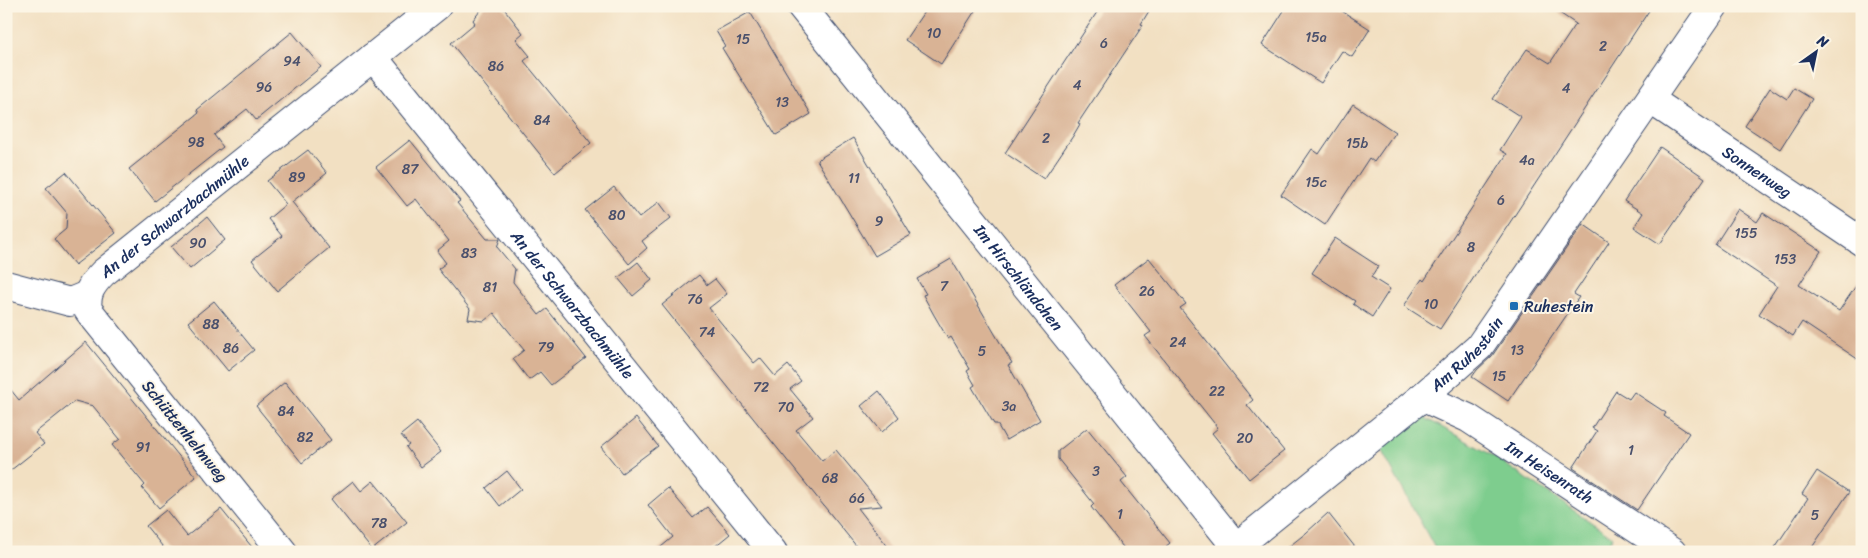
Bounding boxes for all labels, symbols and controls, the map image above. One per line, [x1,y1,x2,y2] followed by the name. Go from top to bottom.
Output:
[927,21,942,46] house number: 10
[1305,25,1327,50] house number: 15a
[736,27,751,52] house number: 15
[1790,28,1840,78] north arrow
[1811,28,1834,55] text: N
[1100,31,1108,56] house number: 6
[1599,34,1607,59] house number: 2
[283,49,301,74] house number: 94
[488,54,504,79] house number: 86
[1073,73,1082,98] house number: 4
[256,75,272,100] house number: 96
[1562,76,1571,101] house number: 4
[775,90,789,115] house number: 13
[533,108,551,133] house number: 84
[1042,126,1050,151] house number: 2
[187,130,205,155] house number: 98
[1346,131,1368,156] house number: 15b
[1716,137,1798,206] street label: Sonnenweg
[92,147,256,286] street label: An der Schwarzbachmühle
[1519,148,1535,173] house number: 4a
[402,157,419,182] house number: 87
[288,165,306,190] house number: 89
[848,166,860,191] house number: 11
[1305,170,1327,195] house number: 15c
[1497,188,1505,213] house number: 6
[608,203,626,228] house number: 80
[875,209,884,234] house number: 9
[966,216,1072,338] street label: Im Hirschländchen
[1734,221,1758,246] house number: 155
[503,222,642,386] street label: An der Schwarzbachmühle
[189,231,207,256] house number: 90
[1467,235,1476,260] house number: 8
[461,241,477,266] house number: 83
[1774,247,1796,272] house number: 153
[940,274,949,299] house number: 7
[483,275,497,300] house number: 81
[1139,279,1155,304] house number: 26
[687,287,703,312] house number: 76
[1424,292,1439,317] house number: 10
[1524,292,1594,321] place label: Ruhestein
[1508,300,1520,312] marker: Ruhestein
[1422,310,1511,399] street label: Am Ruhestein
[203,312,220,337] house number: 88
[699,320,716,345] house number: 74
[1170,330,1187,355] house number: 24
[538,335,555,360] house number: 79
[223,336,239,361] house number: 86
[1510,338,1524,363] house number: 13
[978,339,987,364] house number: 5
[1492,364,1507,389] house number: 15
[134,373,236,489] street label: Schüttenhelmweg
[753,375,769,400] house number: 72
[1209,379,1225,404] house number: 22
[1002,394,1016,419] house number: 3a
[778,395,795,420] house number: 70
[277,399,295,424] house number: 84
[297,425,313,450] house number: 82
[1237,426,1254,451] house number: 20
[1499,431,1599,511] street label: Im Heisenrath
[136,435,150,460] house number: 91
[1628,438,1634,463] house number: 1
[1092,459,1100,484] house number: 3
[822,466,839,491] house number: 68
[849,486,865,511] house number: 66
[1117,502,1123,527] house number: 1
[1811,503,1820,528] house number: 5
[371,511,388,536] house number: 78

